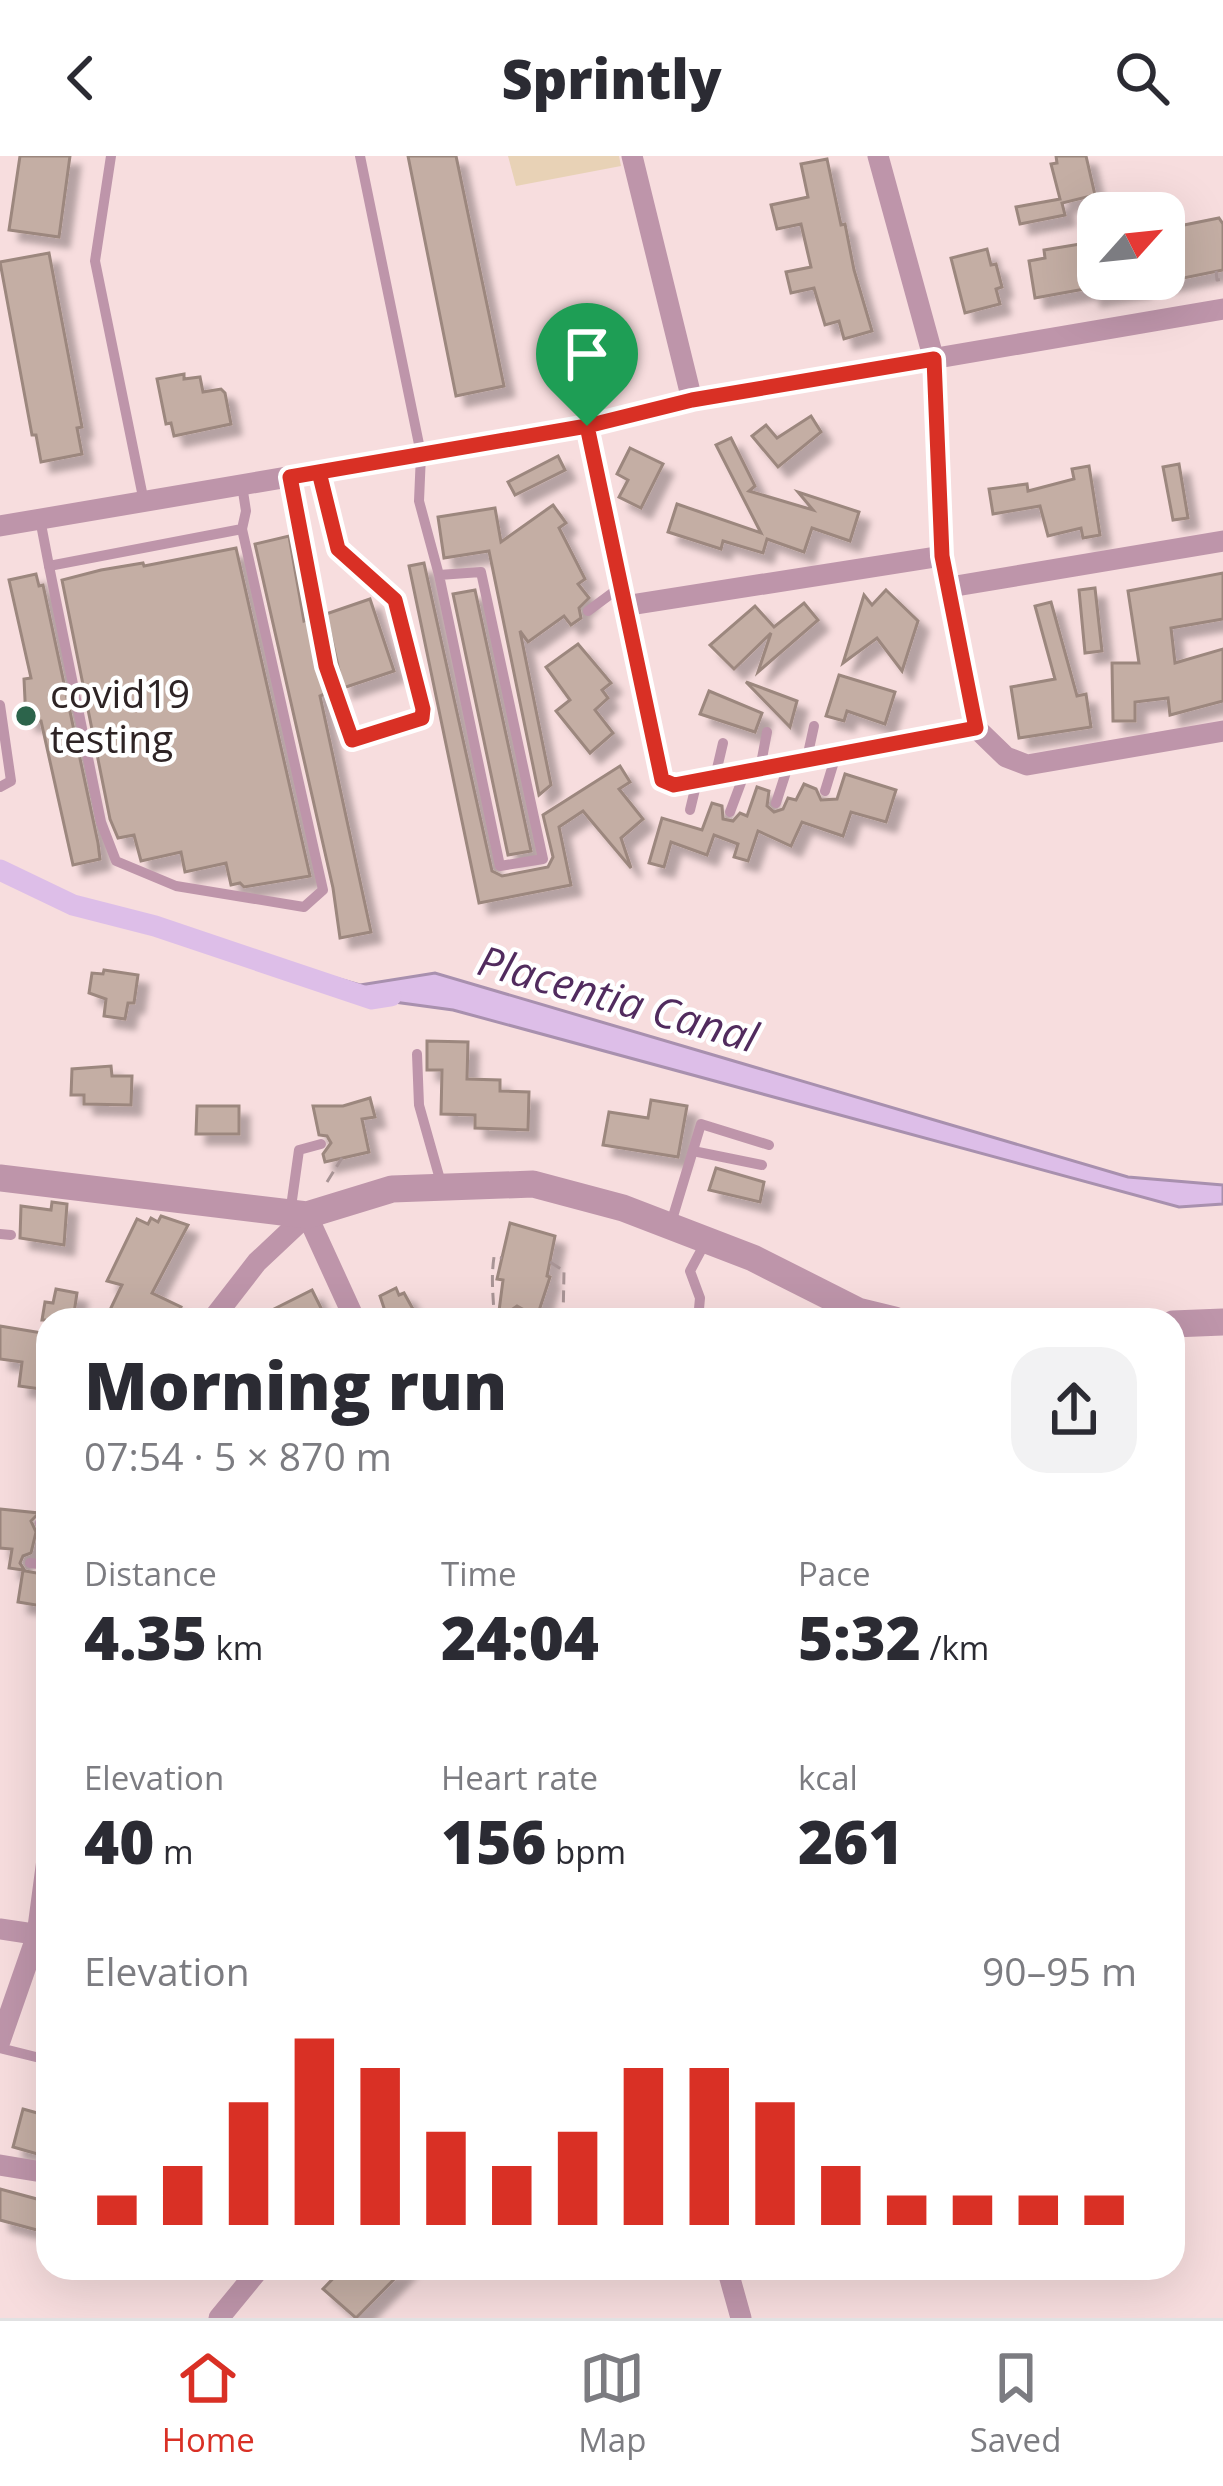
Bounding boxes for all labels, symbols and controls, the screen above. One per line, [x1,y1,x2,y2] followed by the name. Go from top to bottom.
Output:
[501,41,722,115] text: Sprintly
[48,45,114,111] icon: back
[1109,45,1175,111] icon: search
[1077,192,1185,300] north arrow
[1077,192,1185,300] map controls
[536,303,638,426] pin
[554,321,620,387] icon: arrive
[50,666,190,764] place label: covid19 testing
[13,703,39,729] marker: covid19 testing
[472,930,766,1065] water label: Placentia Canal
[84,1339,507,1429] text: Morning run
[1011,1347,1137,1473] button: share
[84,1429,392,1482] text: 07:54 · 5 × 870 m
[84,1551,217,1596] text: Distance
[441,1551,517,1596] text: Time
[798,1551,871,1596] text: Pace
[84,1596,207,1678] text: 4.35
[441,1596,599,1678] text: 24:04
[798,1596,921,1678] text: 5:32
[207,1625,263,1670] text: km
[921,1625,989,1670] text: /km
[84,1755,224,1800] text: Elevation
[441,1755,598,1800] text: Heart rate
[798,1755,858,1800] text: kcal
[84,1800,154,1882] text: 40
[441,1800,546,1882] text: 156
[798,1800,903,1882] text: 261
[154,1829,193,1874] text: m
[546,1829,626,1874] text: bpm
[84,1944,250,1997] text: Elevation
[982,1944,1137,1997] text: 90–95 m
[162,2345,255,2462] tab: Home
[578,2345,646,2462] tab: Map
[970,2345,1061,2462] tab: Saved

